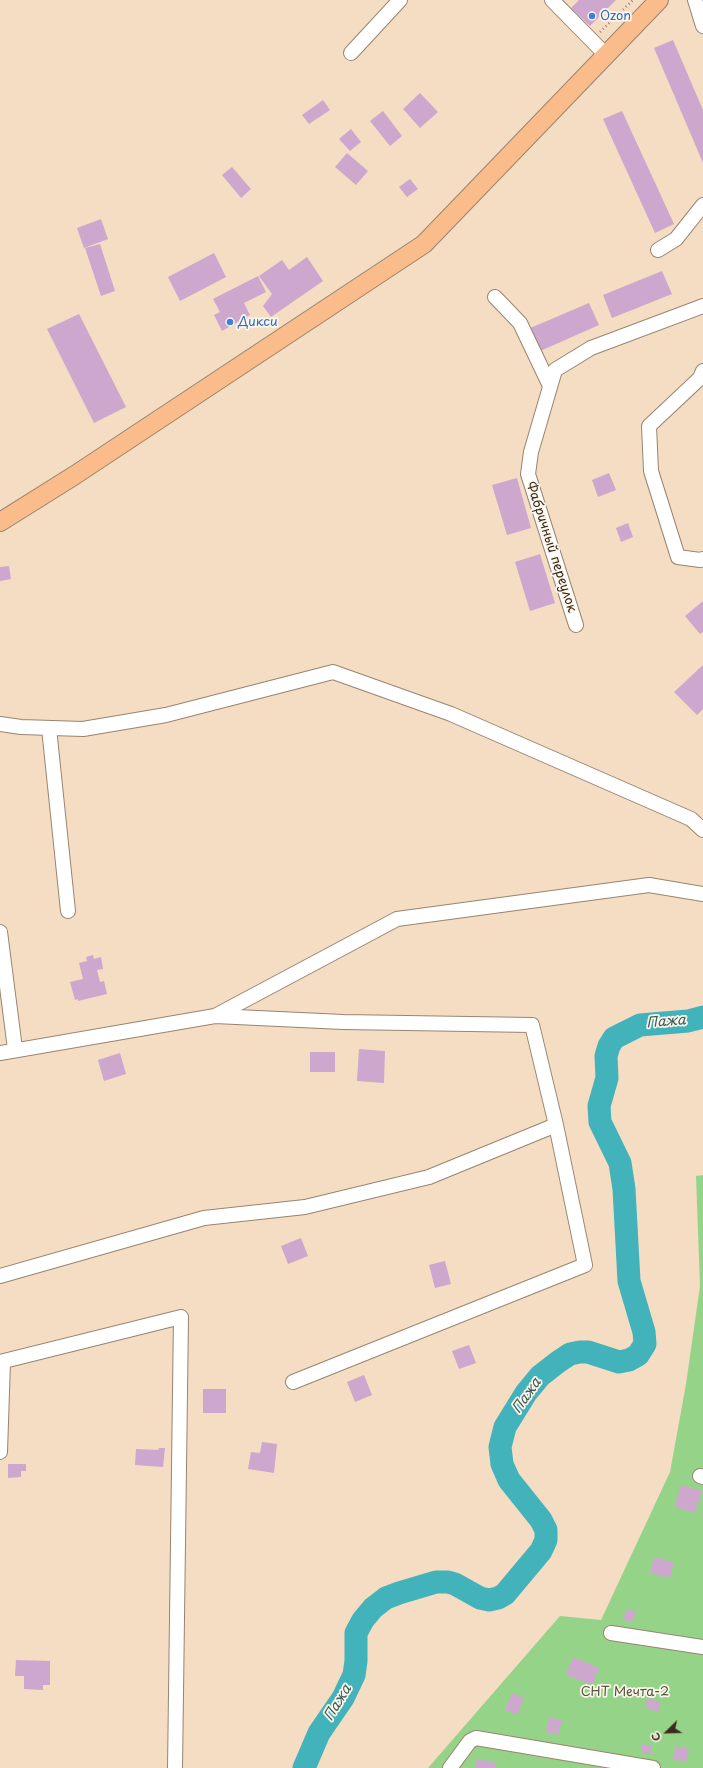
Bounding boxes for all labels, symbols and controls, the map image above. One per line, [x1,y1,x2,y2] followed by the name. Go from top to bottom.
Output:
[600,8,631,24] place label: Ozon
[587,11,597,21] marker: Ozon
[238,314,278,330] place label: Дикси
[225,317,235,327] marker: Дикси
[522,480,580,614] street label: Фабричный переулок
[646,1012,686,1032] water label: Пажа
[509,1375,545,1417] water label: Пажа
[321,1682,355,1724] water label: Пажа
[581,1684,669,1700] park label: СНТ Мечта-2
[647,1712,687,1752] north arrow
[646,1730,665,1744] text: С

